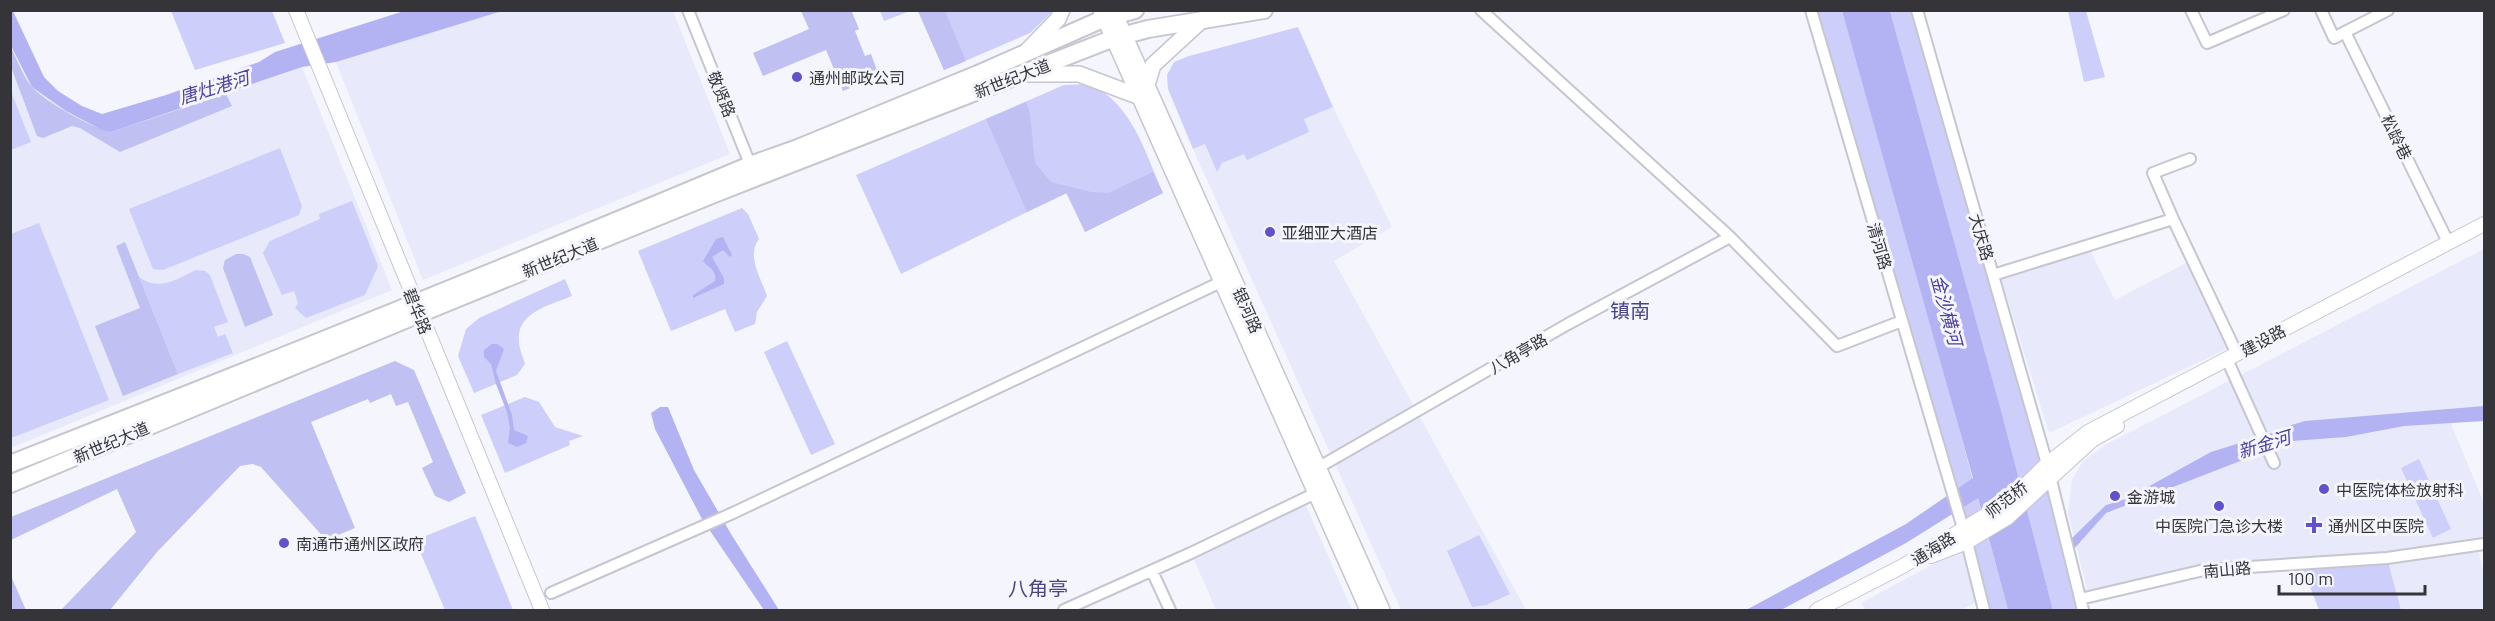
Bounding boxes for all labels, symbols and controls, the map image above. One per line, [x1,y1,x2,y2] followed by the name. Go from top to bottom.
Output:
[971,55,1053,101] street label: 新世纪大道
[176,65,255,108] water label: 唐灶港河
[704,68,740,120] street label: 敬贤路
[809,68,905,87] place label: 通州邮政公司
[790,70,804,84] marker: 通州邮政公司
[2378,111,2416,163] street label: 松龄巷
[1966,211,1998,263] street label: 大庆路
[1864,220,1896,272] street label: 清河路
[1282,223,1378,242] place label: 亚细亚大酒店
[1263,225,1277,239] marker: 亚细亚大酒店
[519,233,601,281] street label: 新世纪大道
[1927,272,1968,351] water label: 金沙横河
[1230,284,1266,336] street label: 银河路
[400,285,436,337] street label: 碧华路
[1610,298,1650,322] district label: 镇南
[2237,320,2289,360] street label: 建设路
[1486,329,1550,377] street label: 八角亭路
[70,418,152,466] street label: 新世纪大道
[2235,425,2296,462] water label: 新金河
[1981,477,2031,521] street label: 师范桥
[2336,480,2464,499] place label: 中医院体检放射科
[2317,482,2331,496] marker: 中医院体检放射科
[2127,487,2175,506] place label: 金游城
[2108,489,2122,503] marker: 金游城
[2212,499,2226,513] marker: 中医院门急诊大楼
[2155,516,2283,535] place label: 中医院门急诊大楼
[2305,516,2323,534] marker: 通州区中医院
[2328,516,2424,535] place label: 通州区中医院
[1908,527,1958,569] street label: 通海路
[296,534,424,553] place label: 南通市通州区政府
[277,536,291,550] marker: 南通市通州区政府
[2202,557,2252,581] street label: 南山路
[2279,558,2424,596] scale bar
[2288,567,2333,589] text: 100 m
[1008,576,1068,600] district label: 八角亭

